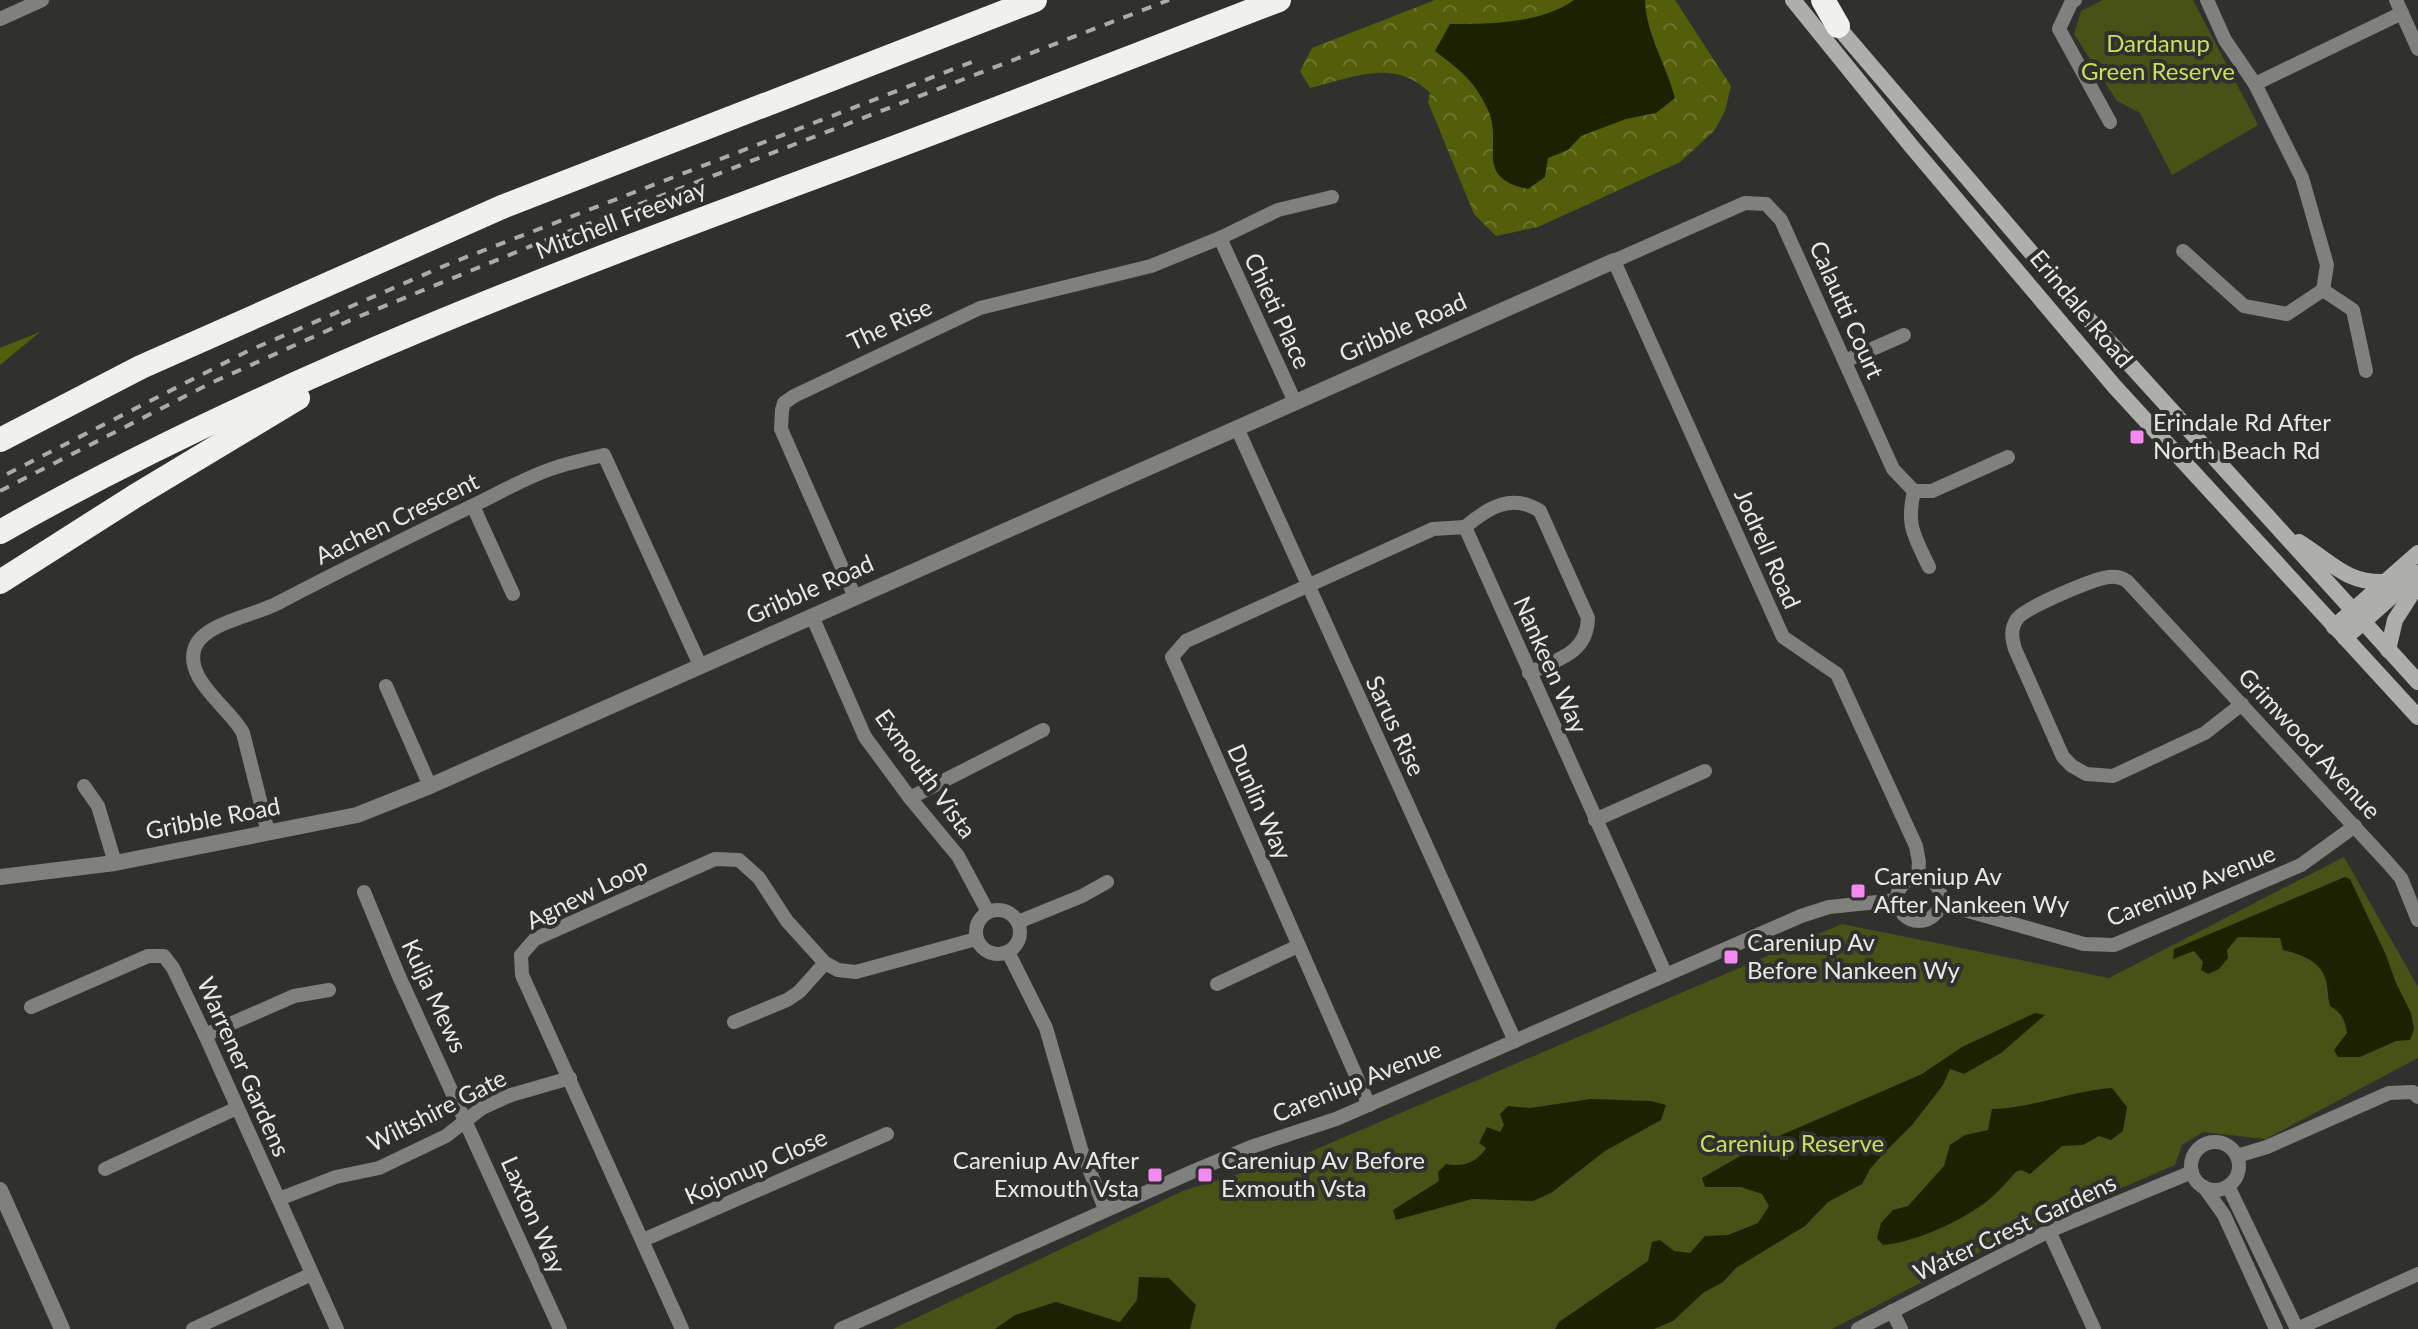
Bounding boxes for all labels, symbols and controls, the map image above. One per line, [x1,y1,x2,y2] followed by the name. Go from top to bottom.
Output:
[2081,28,2235,85] park label: Dardanup Green Reserve
[531,173,710,264] street label: Mitchell Freeway
[1804,236,1891,383] street label: Calautti Court
[2025,243,2140,373] street label: Erindale Road
[1239,248,1318,373] street label: Chieti Place
[1334,286,1471,368] street label: Gribble Road
[843,292,936,356] street label: The Rise
[2153,407,2331,464] place label: Erindale Rd After North Beach Rd
[2128,428,2146,446] marker: Erindale Rd After North Beach Rd
[310,465,483,570] street label: Aachen Crescent
[1729,484,1808,613] street label: Jodrell Road
[741,548,878,630] street label: Gribble Road
[1508,591,1595,738] street label: Nankeen Way
[2233,662,2387,824] street label: Grimwood Avenue
[1361,671,1432,780] street label: Sarus Rise
[870,703,983,843] street label: Exmouth Vista
[1222,739,1299,864] street label: Dunlin Way
[143,790,282,845] street label: Gribble Road
[2102,838,2279,932] street label: Careniup Avenue
[521,851,652,934] street label: Agnew Loop
[1874,861,2070,918] place label: Careniup Av After Nankeen Wy
[1849,882,1867,900] marker: Careniup Av After Nankeen Wy
[1747,927,1960,984] place label: Careniup Av Before Nankeen Wy
[396,934,474,1057] street label: Kulja Mews
[1722,948,1740,966] marker: Careniup Av Before Nankeen Wy
[192,972,297,1160] street label: Warrener Gardens
[1268,1034,1445,1128] street label: Careniup Avenue
[362,1062,511,1157] street label: Wiltshire Gate
[680,1121,831,1210] street label: Kojonup Close
[1700,1128,1884,1157] park label: Careniup Reserve
[953,1145,1139,1202] place label: Careniup Av After Exmouth Vsta
[1221,1145,1425,1202] place label: Careniup Av Before Exmouth Vsta
[496,1151,573,1278] street label: Laxton Way
[1146,1166,1164,1184] marker: Careniup Av After Exmouth Vsta
[1196,1166,1214,1184] marker: Careniup Av Before Exmouth Vsta
[1908,1167,2120,1286] street label: Water Crest Gardens

